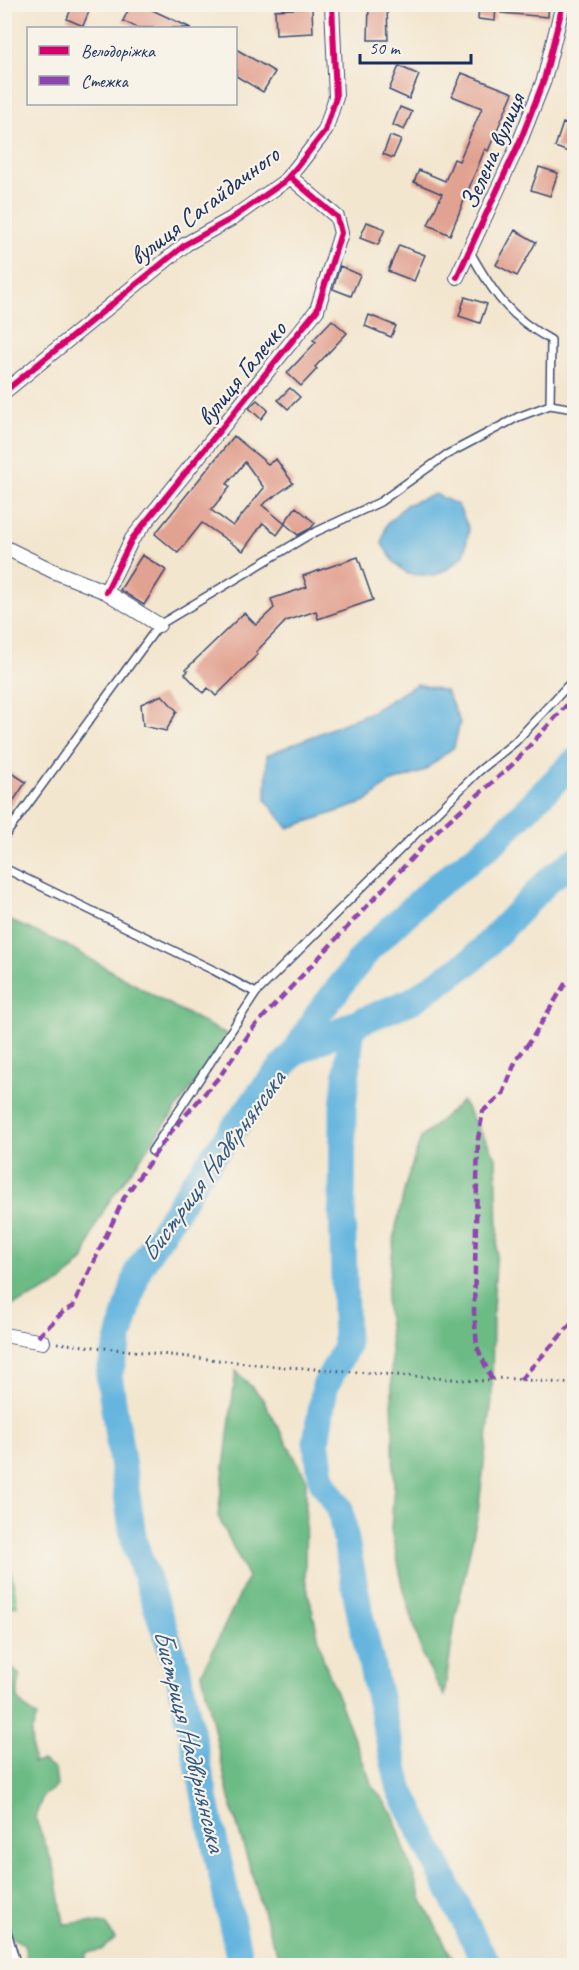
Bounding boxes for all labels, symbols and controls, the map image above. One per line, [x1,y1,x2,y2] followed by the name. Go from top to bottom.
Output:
[27,27,237,105] legend
[360,27,471,65] scale bar
[369,37,402,59] text: 50 m
[81,40,156,62] text: Велодоріжка
[81,70,129,92] text: Стежка
[452,86,533,214] street label: Зелена вулиця
[123,137,287,273] street label: вулиця Сагайдачного
[189,313,295,432] street label: вулиця Галечко
[131,1062,294,1268] water label: Бистриця Надвірнянська
[146,1626,235,1857] water label: Бистриця Надвірнянська

